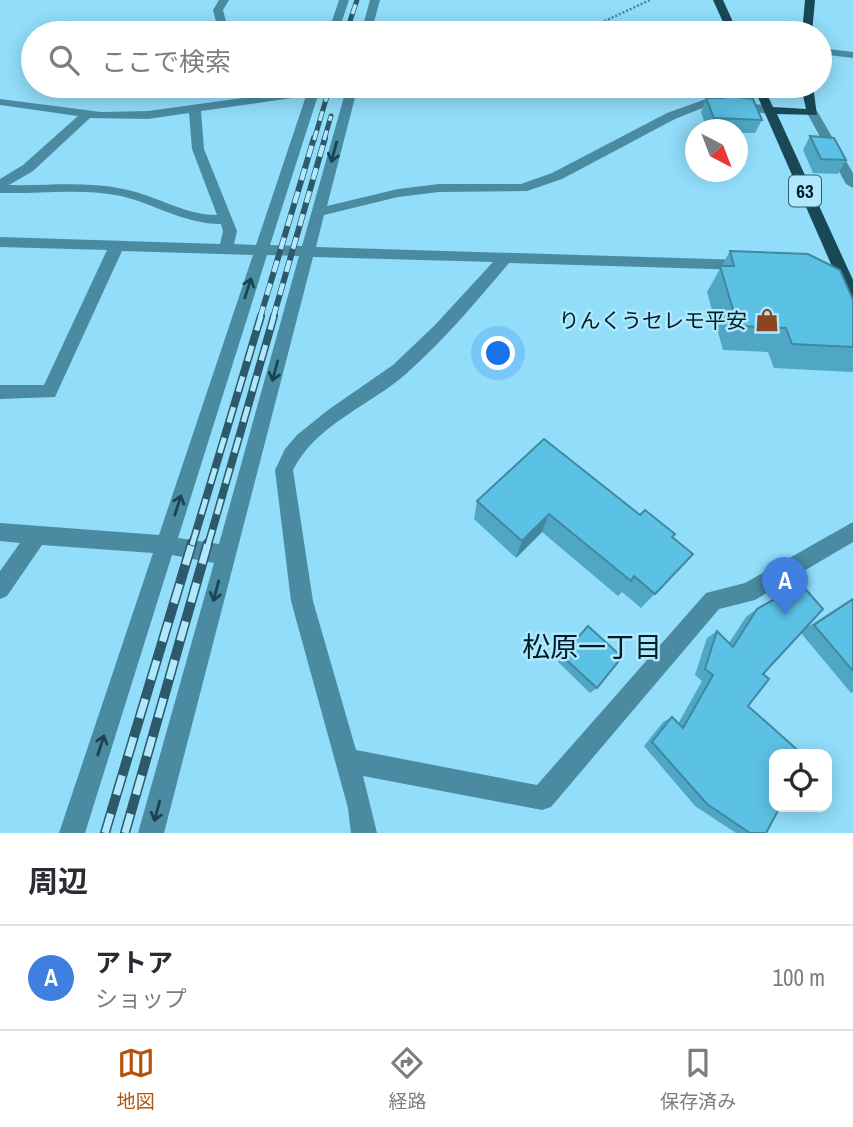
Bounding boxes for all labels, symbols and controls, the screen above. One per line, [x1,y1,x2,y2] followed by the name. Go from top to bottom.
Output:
[21,21,832,98] search box
[45,41,83,79] icon: search
[101,44,231,79] text: ここで検索
[685,119,748,182] north arrow
[327,140,340,162] one-way arrow
[789,176,821,206] road number: 63
[242,278,255,300] one-way arrow
[558,306,747,335] place label: りんくうセレモ平安
[753,306,781,334] shop icon: りんくうセレモ平安
[481,336,515,370] your location
[268,360,281,382] one-way arrow
[173,494,186,516] one-way arrow
[762,557,808,615] pin: A
[209,579,222,602] one-way arrow
[522,628,662,666] district label: 松原一丁目
[96,734,108,756] one-way arrow
[769,749,832,812] map controls
[769,749,832,812] button: locate
[150,799,163,822] one-way arrow
[28,861,88,901] text: 周辺
[95,945,173,980] text: アトア
[44,962,58,993] text: A
[773,962,825,993] text: 100 m
[95,983,187,1014] text: ショップ
[117,1044,155,1114] tab: 地図
[388,1044,426,1114] tab: 経路
[660,1044,736,1114] tab: 保存済み

